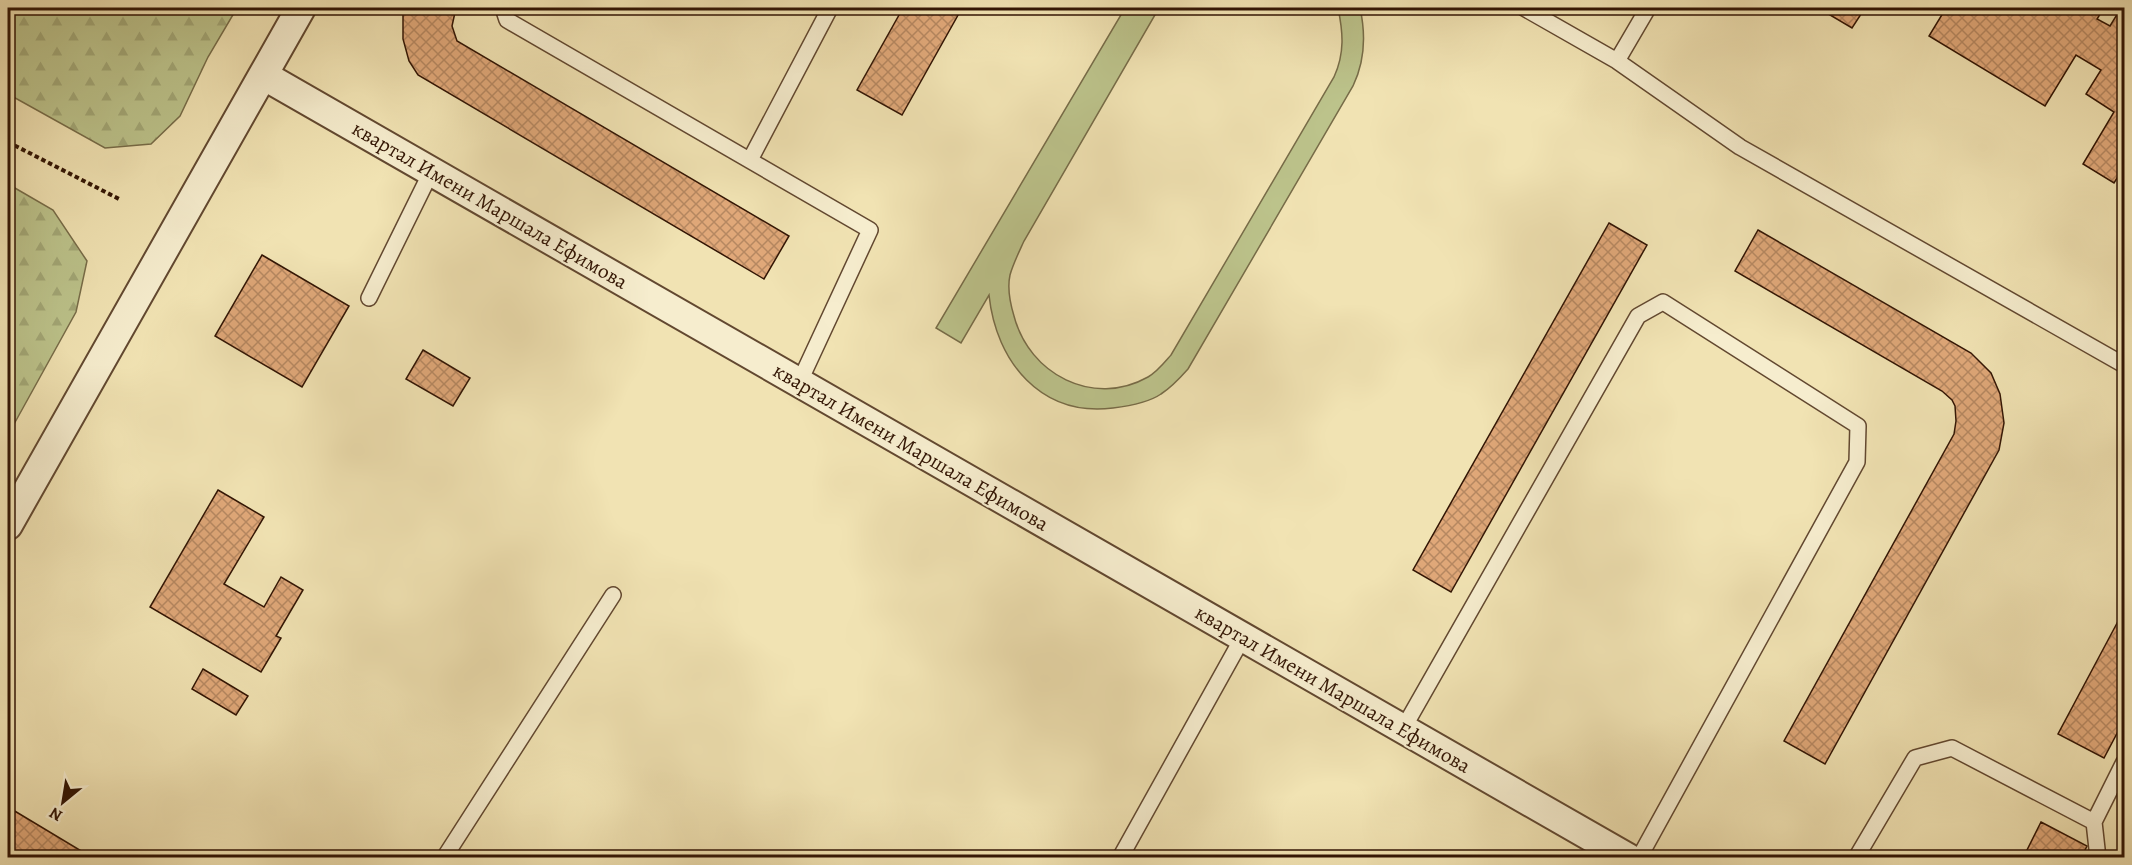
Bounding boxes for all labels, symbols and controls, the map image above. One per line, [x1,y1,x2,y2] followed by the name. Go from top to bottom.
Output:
[347,114,633,296] street label: квартал Имени Маршала Ефимова
[768,356,1054,538] street label: квартал Имени Маршала Ефимова
[1190,598,1476,780] street label: квартал Имени Маршала Ефимова
[33,772,93,832] north arrow
[45,802,67,827] text: N

